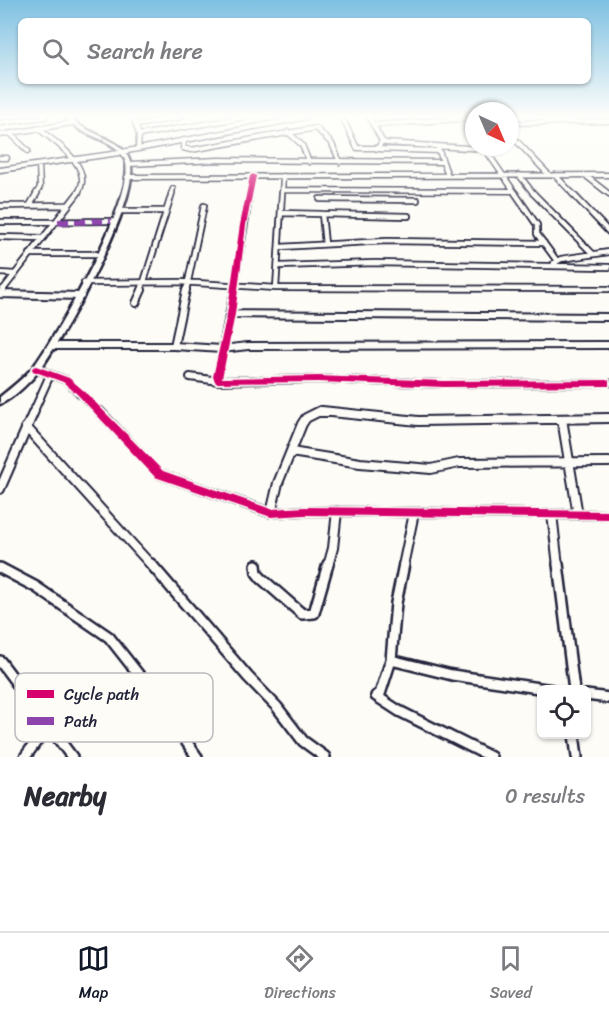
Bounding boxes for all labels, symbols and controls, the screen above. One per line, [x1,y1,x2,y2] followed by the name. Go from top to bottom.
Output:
[18,18,591,84] search box
[87,32,203,71] text: Search here
[39,35,72,68] icon: search
[465,102,519,156] north arrow
[15,673,213,742] legend
[64,680,139,709] text: Cycle path
[537,685,591,739] map controls
[537,685,591,739] button: locate
[64,707,97,736] text: Path
[24,773,106,819] text: Nearby
[505,779,585,814] text: 0 results
[77,942,110,1007] tab: Map
[264,942,336,1007] tab: Directions
[490,942,532,1007] tab: Saved

